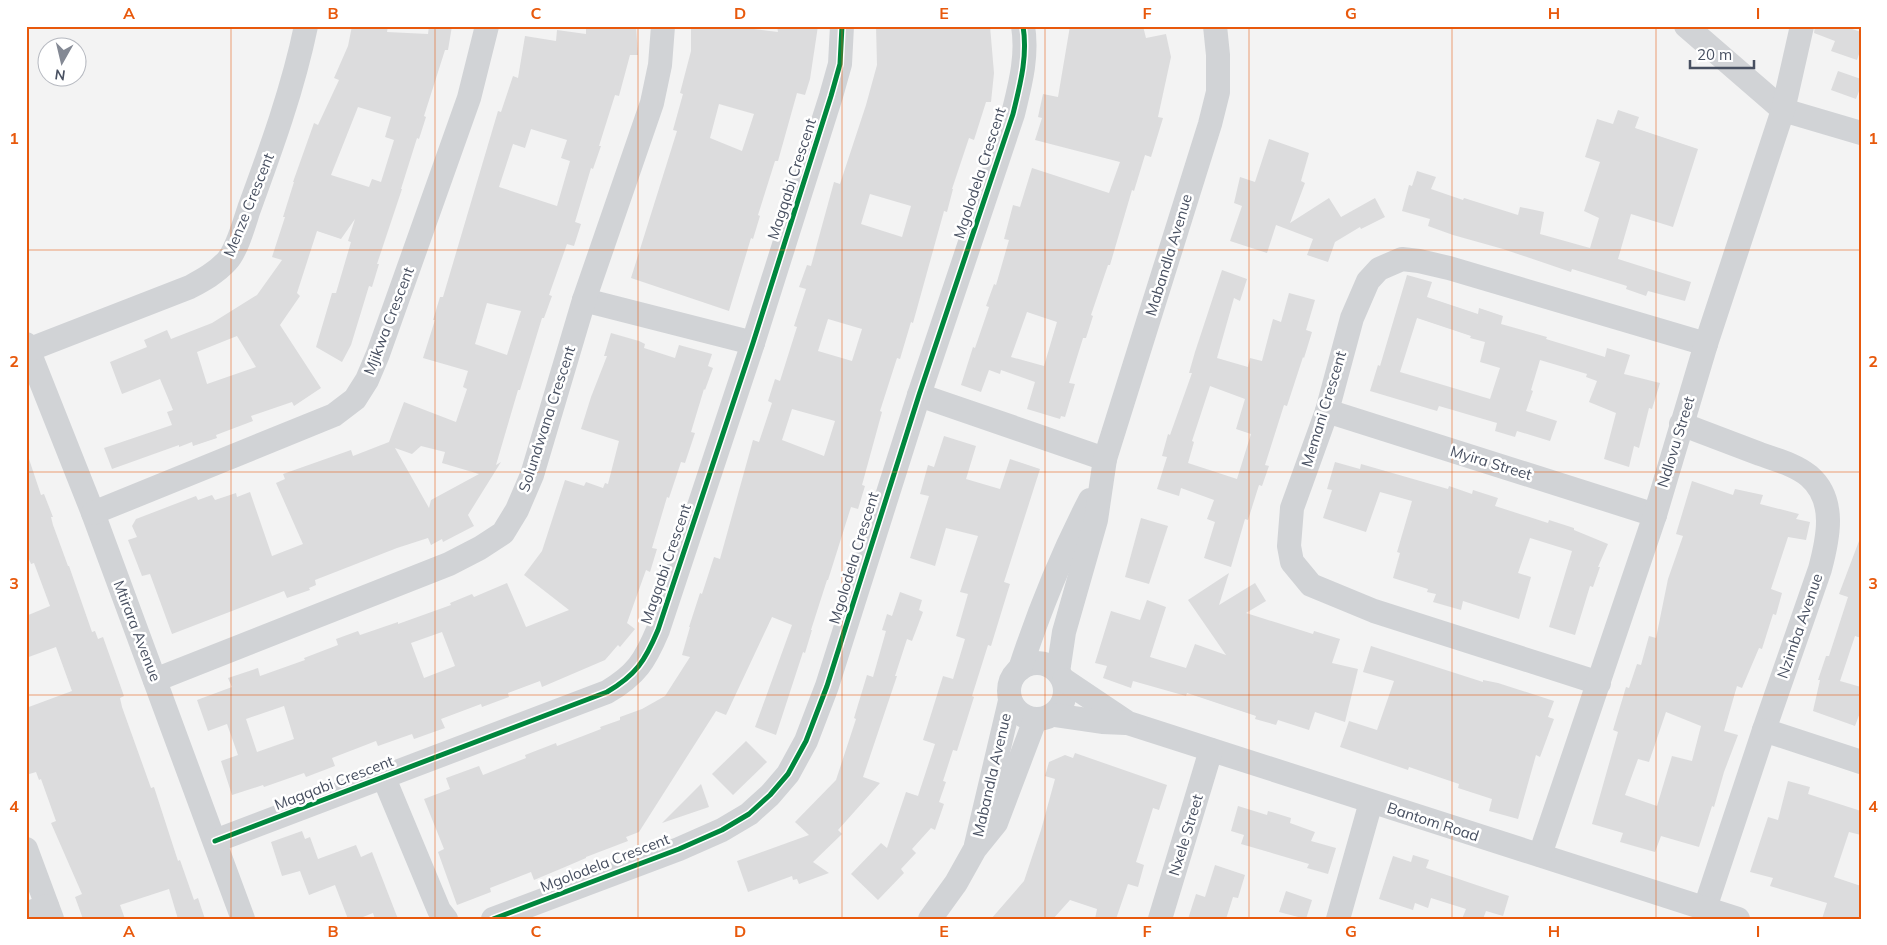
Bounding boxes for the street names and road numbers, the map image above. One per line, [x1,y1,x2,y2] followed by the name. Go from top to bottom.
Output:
[949,105,1010,241] street label: Mgolodela Crescent
[763,116,820,242] street label: Magqabi Crescent
[219,150,278,259] street label: Menze Crescent
[1141,192,1196,318] street label: Mabandla Avenue
[359,264,418,377] street label: Mjikwa Crescent
[514,344,579,494] street label: Solundwana Crescent
[1297,349,1350,469] street label: Memani Crescent
[1653,394,1698,490] street label: Ndlovu Street
[1448,441,1534,484] street label: Myira Street
[824,490,883,626] street label: Mgolodela Crescent
[636,501,695,627] street label: Magqabi Crescent
[1773,571,1826,681] street label: Nzimba Avenue
[109,578,165,684] street label: Mtirara Avenue
[968,711,1015,839] street label: Mabandla Avenue
[272,751,396,814] street label: Magqabi Crescent
[1164,792,1207,878] street label: Nxele Street
[1385,798,1482,845] street label: Bantom Road
[537,829,672,896] street label: Mgolodela Crescent

